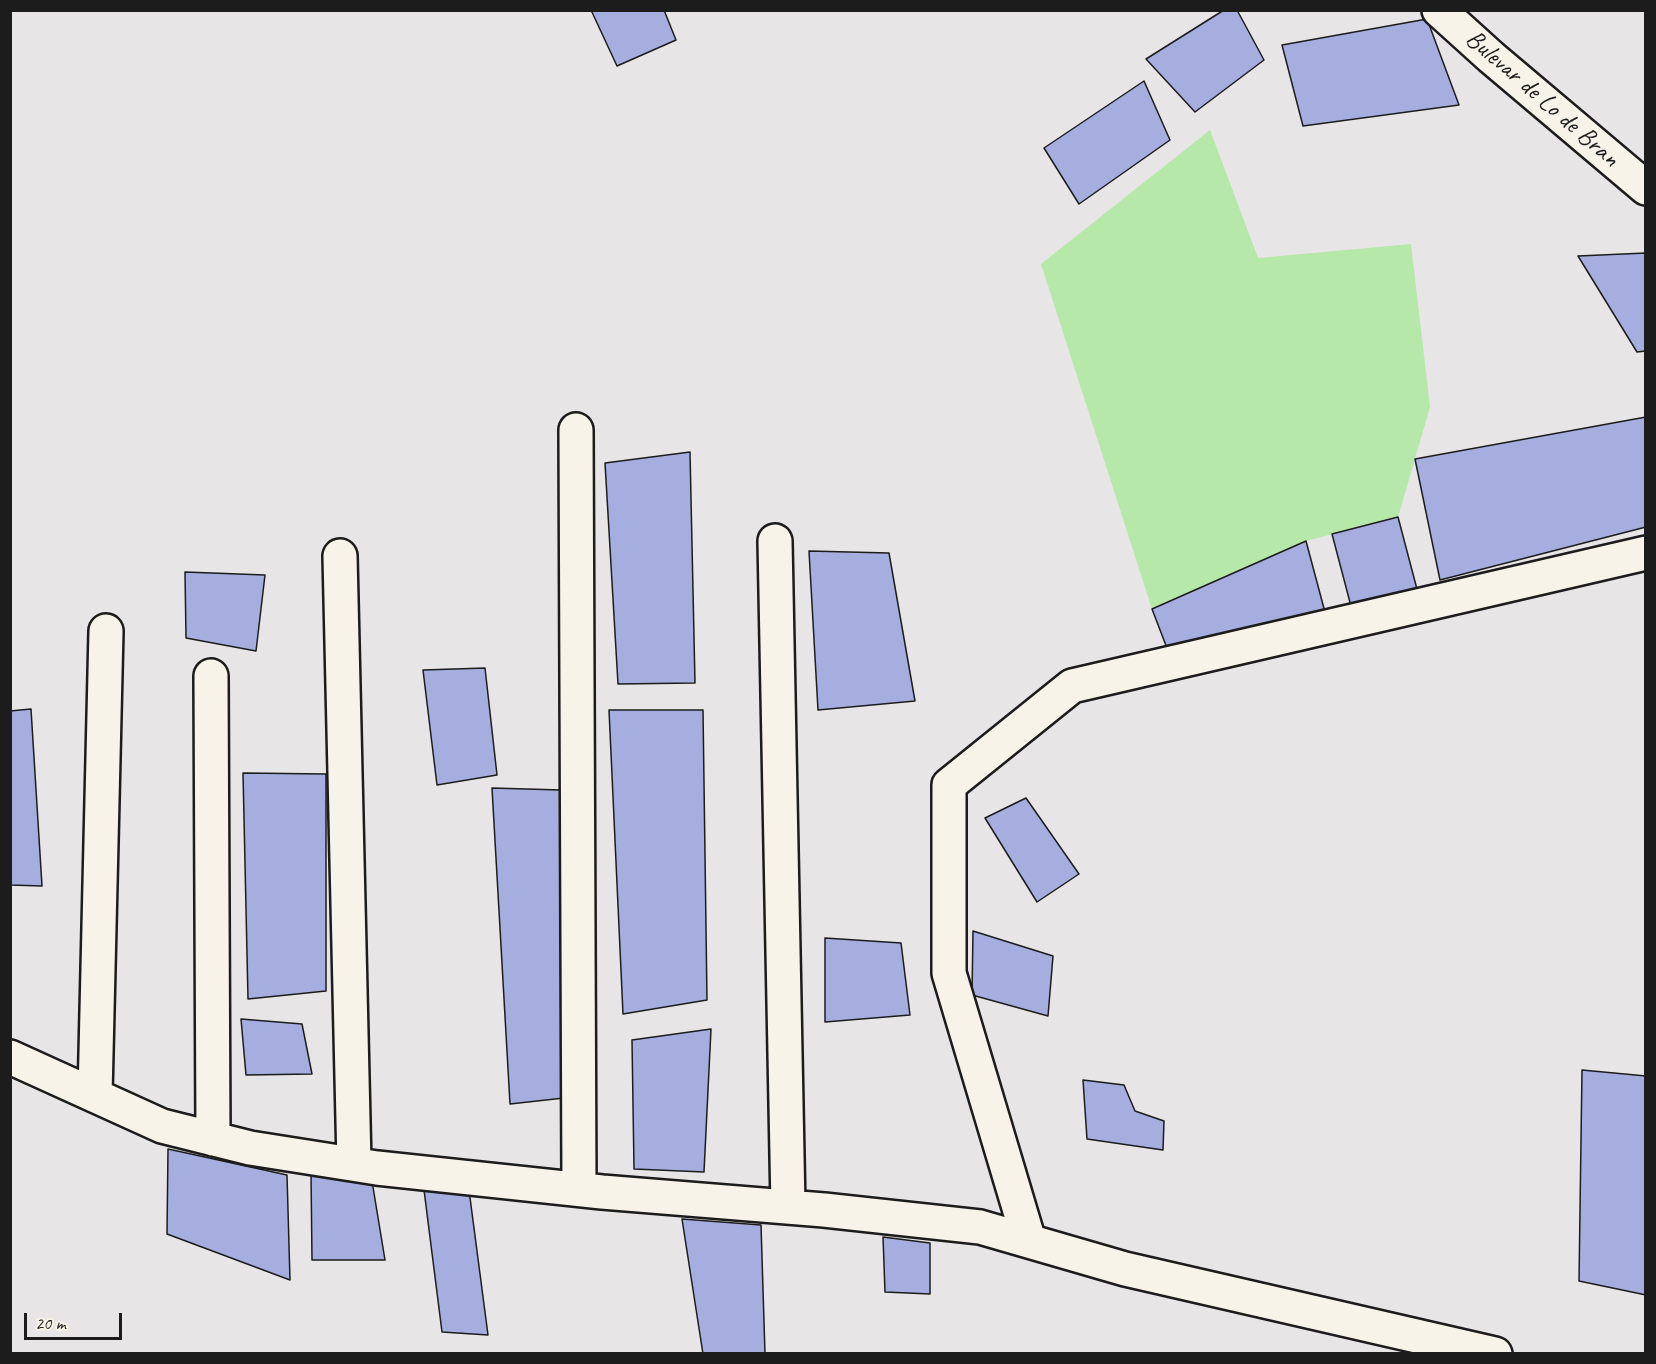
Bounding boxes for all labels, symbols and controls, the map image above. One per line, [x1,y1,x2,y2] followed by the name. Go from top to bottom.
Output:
[1459,24,1625,174] street label: Bulevar de Lo de Bran
[27,1301,124,1339] scale bar
[35,1312,66,1334] text: 20 m

